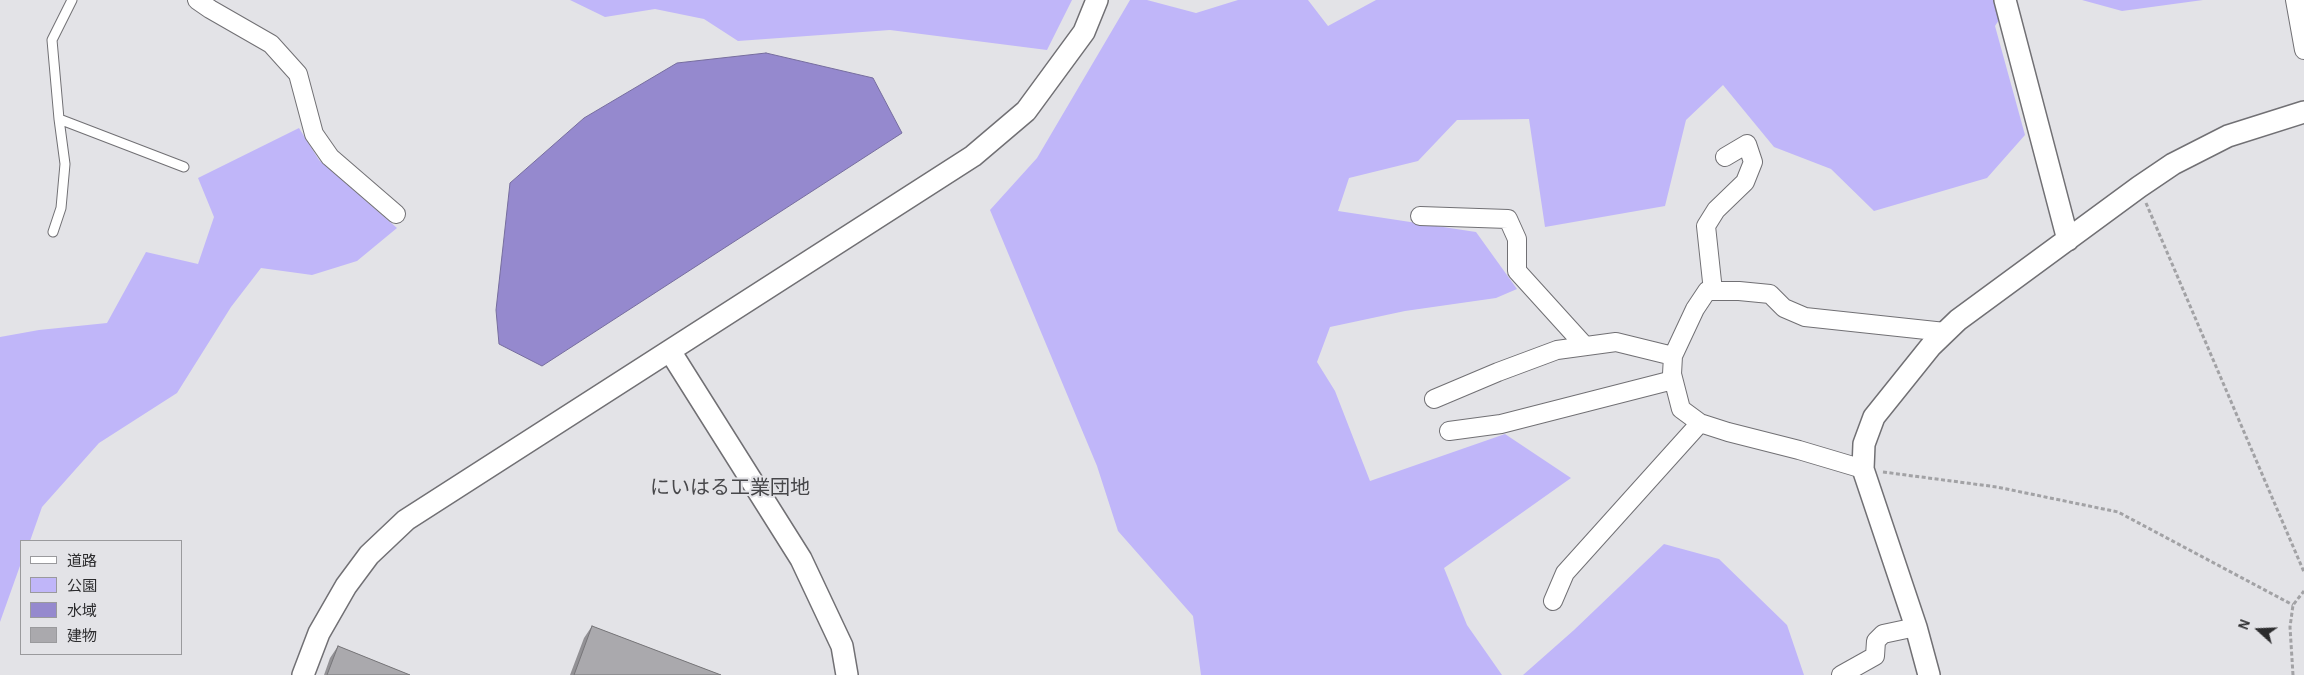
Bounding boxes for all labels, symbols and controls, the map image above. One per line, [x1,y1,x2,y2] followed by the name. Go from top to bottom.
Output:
[650,476,810,500] district label: にいはる工業団地
[20,540,182,655] legend
[67,554,97,569] text: 道路
[67,579,97,594] text: 公園
[67,604,97,619] text: 水域
[2234,605,2284,655] north arrow
[2237,618,2253,632] text: N
[67,629,97,644] text: 建物

